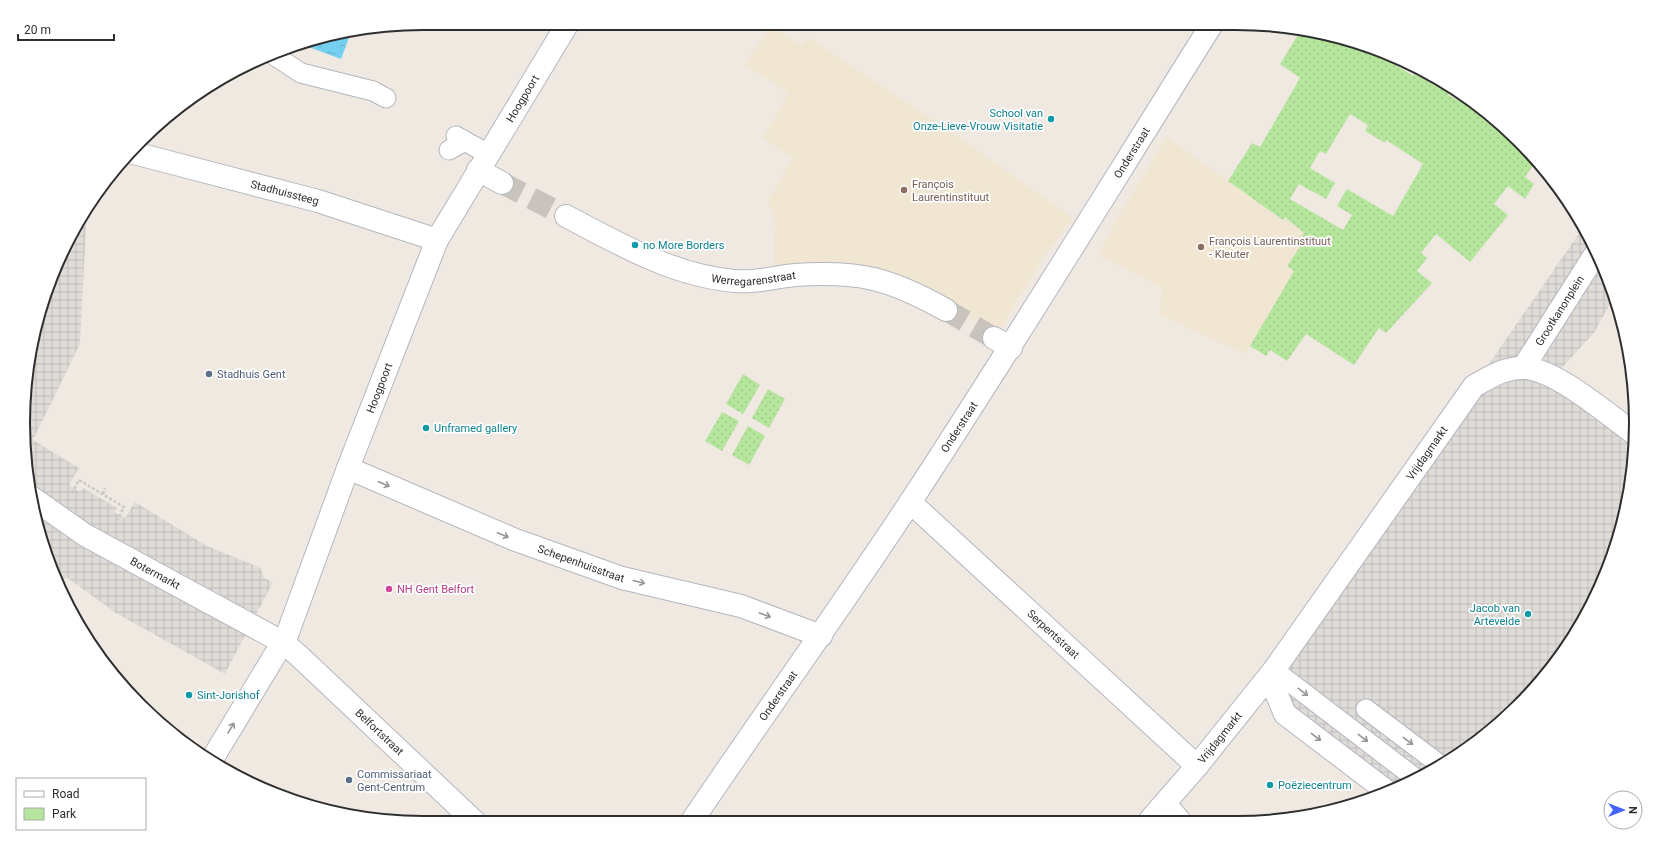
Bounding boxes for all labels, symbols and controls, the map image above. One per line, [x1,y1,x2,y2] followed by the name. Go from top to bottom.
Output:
[18,16,114,42] scale bar
[24,23,51,37] text: 20 m
[503,72,542,125] street label: Hoogpoort
[913,107,1043,133] place label: School van Onze-Lieve-Vrouw Visitatie
[1046,114,1056,124] marker: School van Onze-Lieve-Vrouw Visitatie
[1111,124,1153,181] street label: Onderstraat
[249,177,320,207] street label: Stadhuissteeg
[912,178,990,204] place label: François Laurentinstituut
[899,185,909,195] marker: François Laurentinstituut
[1209,235,1331,261] place label: François Laurentinstituut - Kleuter
[643,239,725,252] place label: no More Borders
[630,240,640,250] marker: no More Borders
[1196,242,1206,252] marker: François Laurentinstituut - Kleuter
[710,268,797,288] street label: Werregarenstraat
[1532,273,1587,348] street label: Grootkanonplein
[364,360,395,415] street label: Hoogpoort
[217,368,286,381] place label: Stadhuis Gent
[204,369,214,379] marker: Stadhuis Gent
[938,399,980,455] street label: Onderstraat
[434,422,518,435] place label: Unframed gallery
[421,423,431,433] marker: Unframed gallery
[1403,423,1450,482] street label: Vrijdagmarkt
[378,481,390,488] one-way arrow
[497,532,509,539] one-way arrow
[536,542,626,585] street label: Schepenhuisstraat
[128,554,183,592] street label: Botermarkt
[633,579,646,586] one-way arrow
[397,583,475,596] place label: NH Gent Belfort
[384,584,394,594] marker: NH Gent Belfort
[1470,602,1520,628] place label: Jacob van Artevelde
[1025,607,1083,661] street label: Serpentstraat
[1523,609,1533,619] marker: Jacob van Artevelde
[759,611,771,619] one-way arrow
[756,668,800,723] street label: Onderstraat
[1297,688,1308,697] one-way arrow
[197,689,260,702] place label: Sint-Jorishof
[184,690,194,700] marker: Sint-Jorishof
[353,706,407,758] street label: Belfortstraat
[1195,709,1245,766] street label: Vrijdagmarkt
[227,722,235,734] one-way arrow
[1311,733,1322,742] one-way arrow
[1358,734,1369,743] one-way arrow
[1403,737,1414,745] one-way arrow
[357,768,432,794] place label: Commissariaat Gent-Centrum
[344,775,354,785] marker: Commissariaat Gent-Centrum
[16,778,146,830] legend
[1278,779,1352,792] place label: Poëziecentrum
[1265,780,1275,790] marker: Poëziecentrum
[52,787,80,801] text: Road
[1603,790,1643,830] north arrow
[1626,806,1639,814] text: N
[52,807,77,821] text: Park

